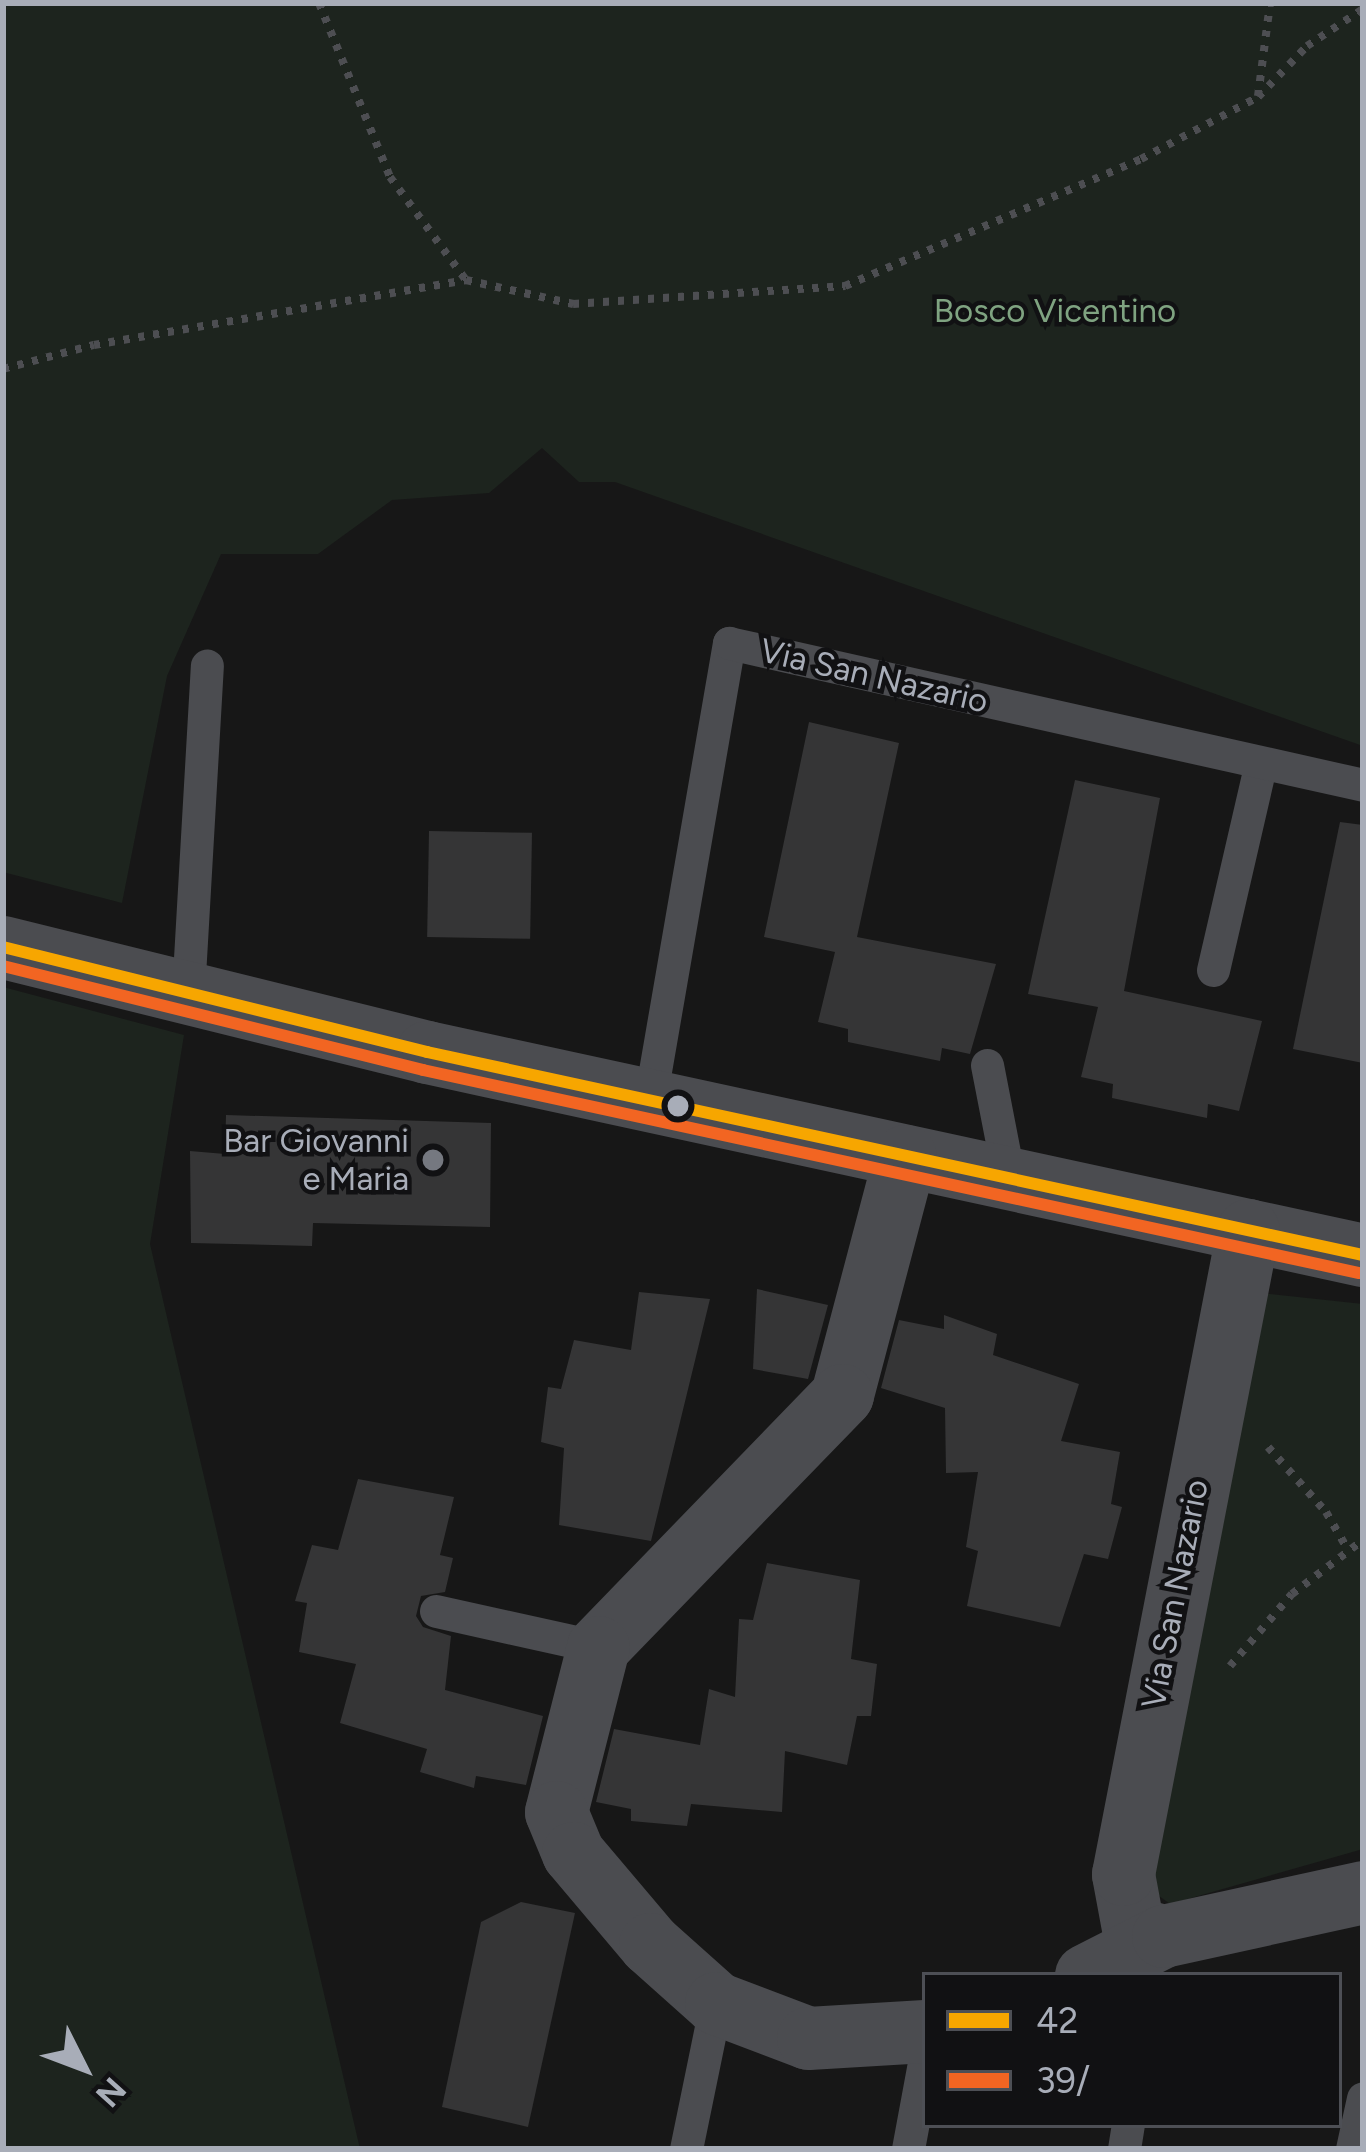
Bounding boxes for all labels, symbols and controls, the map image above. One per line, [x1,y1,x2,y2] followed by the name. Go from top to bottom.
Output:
[934,291,1176,331] park label: Bosco Vicentino
[756,631,992,721] street label: Via San Nazario
[667,1095,689,1117] unlabelled marker
[223,1121,409,1199] place label: Bar Giovanni e Maria
[420,1147,446,1173] marker: Bar Giovanni e Maria
[1133,1476,1217,1712] street label: Via San Nazario
[922,1972,1342,2128] legend
[1036,1999,1078,2042] text: 42
[24,2008,144,2128] north arrow
[1036,2059,1090,2102] text: 39/
[88,2070,134,2115] text: N

